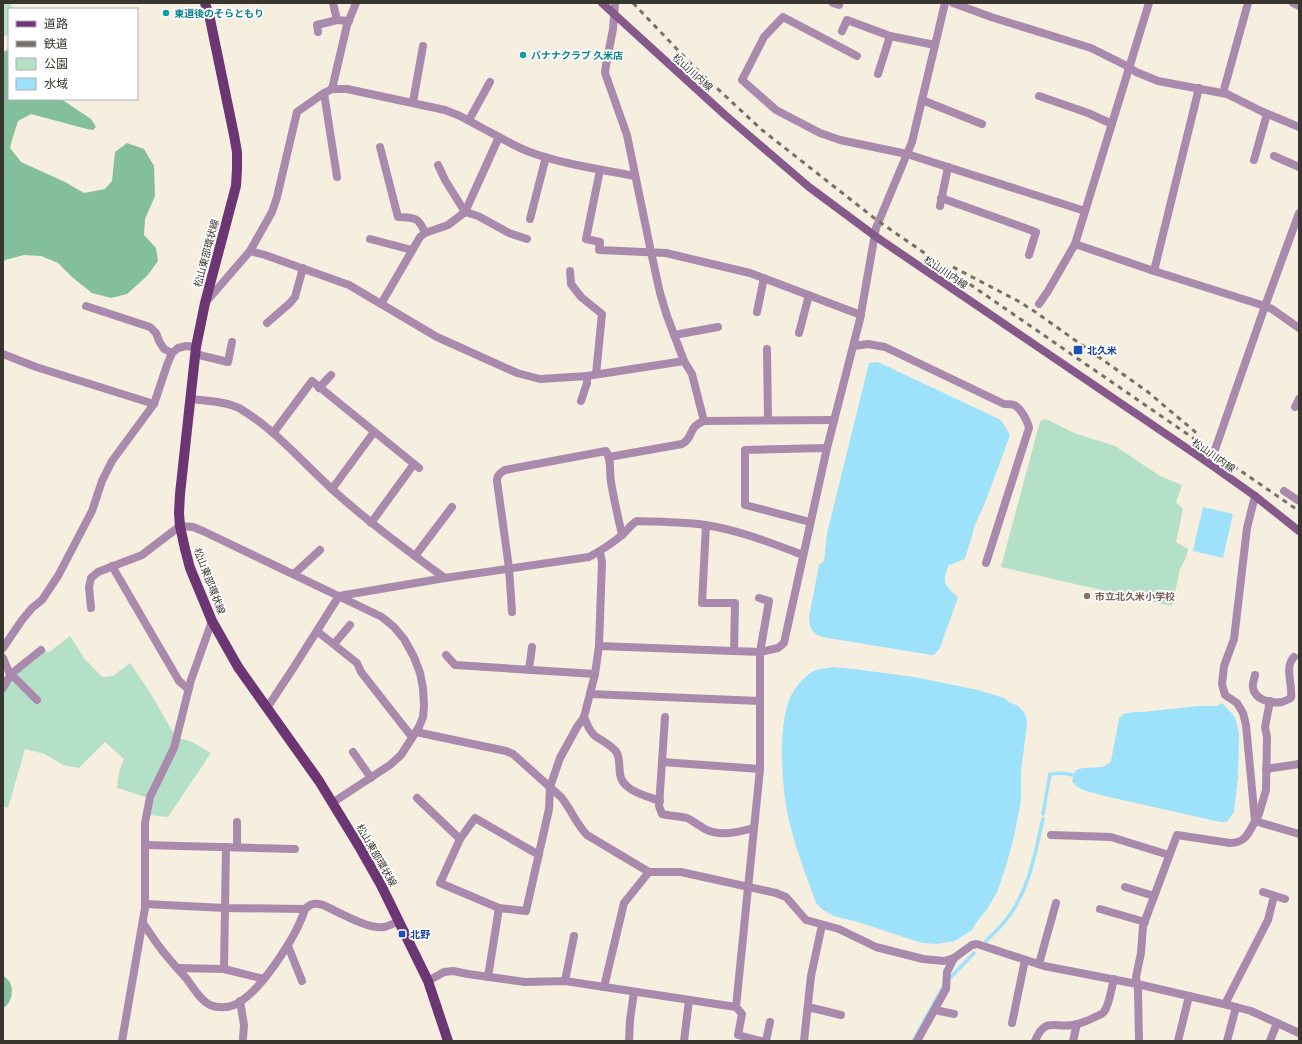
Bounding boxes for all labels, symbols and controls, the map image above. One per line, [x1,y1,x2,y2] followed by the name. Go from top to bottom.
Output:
[174,7,264,19] place label: 東道後のそらともり
[8,8,138,100] legend
[161,8,171,18] marker: 東道後のそらともり
[44,16,68,31] text: 道路
[44,36,68,51] text: 鉄道
[531,49,623,61] place label: バナナクラブ 久米店
[518,50,528,60] marker: バナナクラブ 久米店
[670,51,716,93] street label: 松山川内線
[44,56,68,71] text: 公園
[44,76,68,91] text: 水域
[191,218,221,288] street label: 松山東部環状線
[922,253,970,291] street label: 松山川内線
[1072,344,1084,356] marker: 北久米
[1087,344,1117,356] place label: 北久米
[1190,436,1238,474] street label: 松山川内線
[192,546,228,616] street label: 松山東部環状線
[1095,590,1175,602] place label: 市立北久米小学校
[1082,591,1092,601] marker: 市立北久米小学校
[354,822,400,888] street label: 松山東部環状線
[410,928,431,940] place label: 北野
[397,929,407,939] marker: 北野

